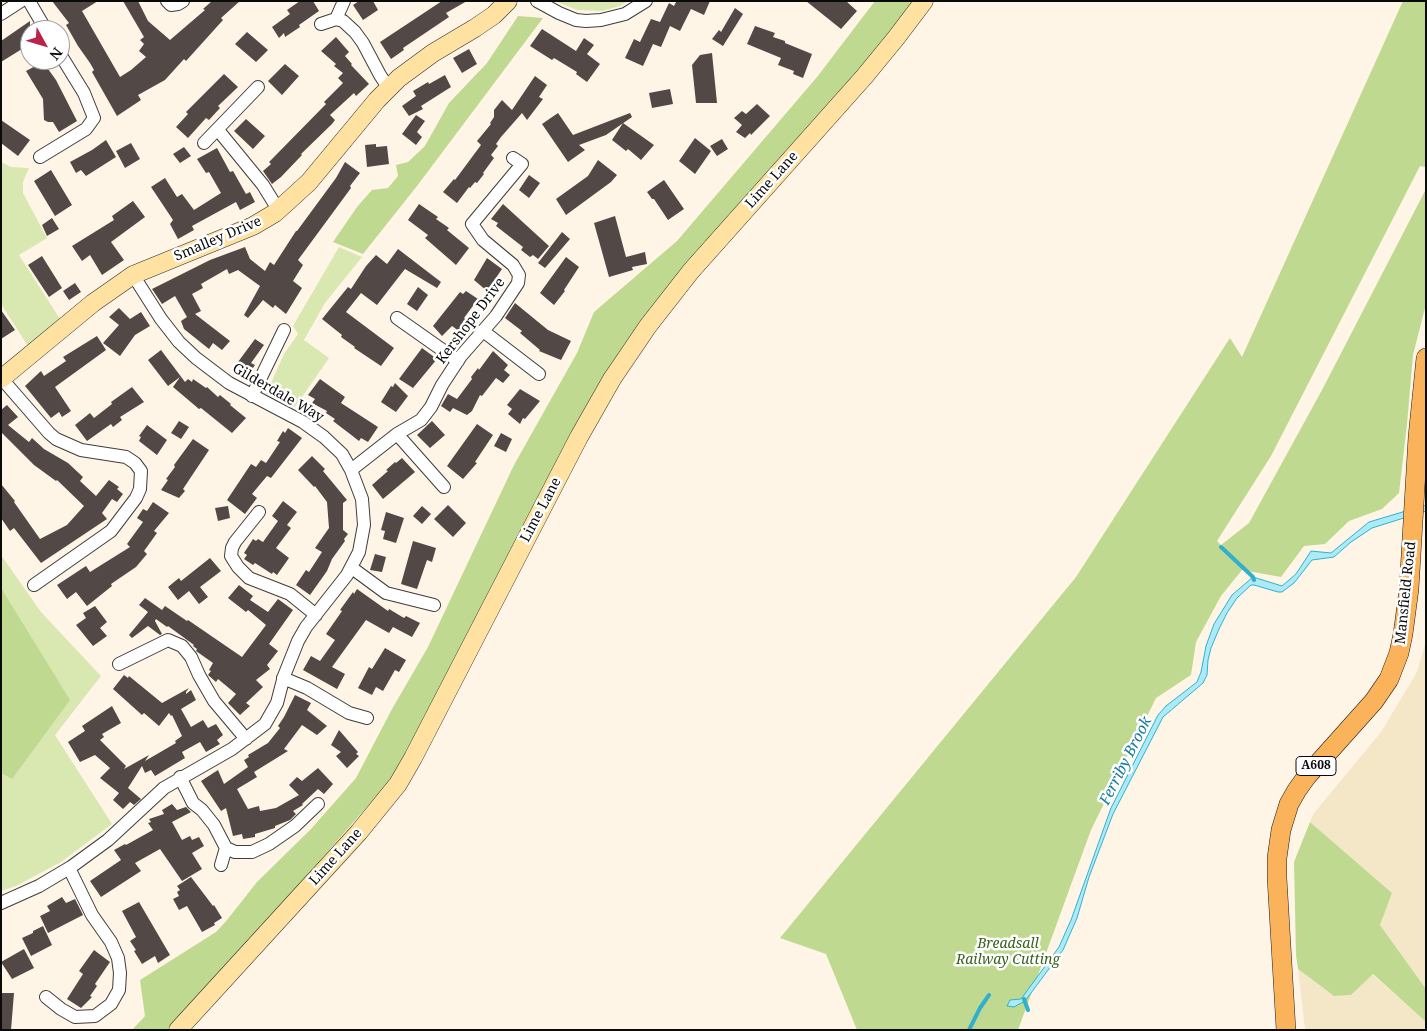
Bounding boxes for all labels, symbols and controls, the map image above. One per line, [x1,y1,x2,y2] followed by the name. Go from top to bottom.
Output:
[20,20,70,70] north arrow
[45,44,67,64] text: N
[742,148,802,212] street label: Lime Lane
[172,213,264,265] street label: Smalley Drive
[433,275,509,367] street label: Kershope Drive
[229,360,327,426] street label: Gilderdale Way
[517,475,565,545] street label: Lime Lane
[1392,541,1420,645] street label: Mansfield Road
[1096,714,1156,808] water label: Ferriby Brook
[1296,756,1336,776] road number: A608
[306,825,366,889] street label: Lime Lane
[956,936,1060,969] park label: Breadsall Railway Cutting

